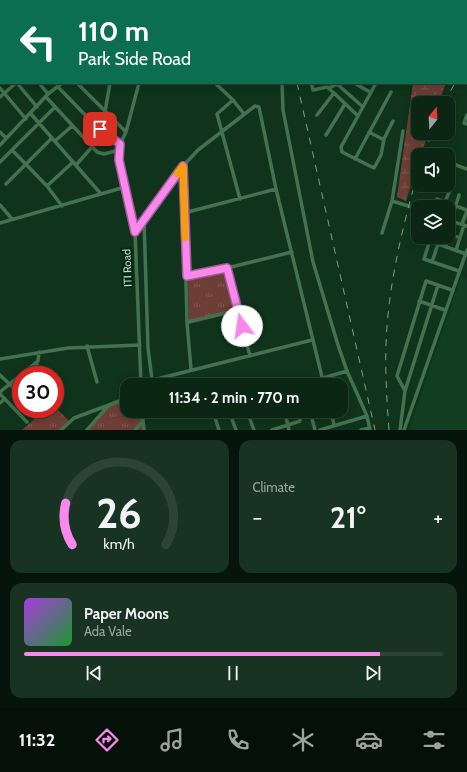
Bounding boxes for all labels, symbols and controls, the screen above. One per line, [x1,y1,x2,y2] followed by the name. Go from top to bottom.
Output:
[78,14,149,48] text: 110 m
[12,16,64,68] icon: left
[78,48,191,70] text: Park Side Road
[411,96,455,140] north arrow
[411,96,455,244] map controls
[83,112,117,146] pin
[89,118,111,140] icon: arrive
[411,148,455,192] button: sound
[411,200,455,244] button: layers
[119,249,135,287] street label: ITI Road
[221,305,263,347] position arrow
[12,366,64,418] speed limit sign: 30
[169,389,299,407] text: 11:34 · 2 min · 770 m
[253,479,295,495] text: Climate
[97,487,142,537] text: 26
[330,499,366,536] text: 21°
[253,504,262,531] text: −
[433,504,443,531] text: +
[104,534,135,552] text: km/h
[84,605,169,623] text: Paper Moons
[84,623,132,639] text: Ada Vale
[83,662,105,684] icon: previous
[222,662,244,684] icon: pause
[362,662,384,684] icon: next
[93,726,121,754] icon: directions
[158,726,186,754] icon: music
[224,726,252,754] icon: phone
[289,726,317,754] icon: climate
[355,726,383,754] icon: car
[420,726,448,754] icon: filters
[19,729,55,751] text: 11:32

